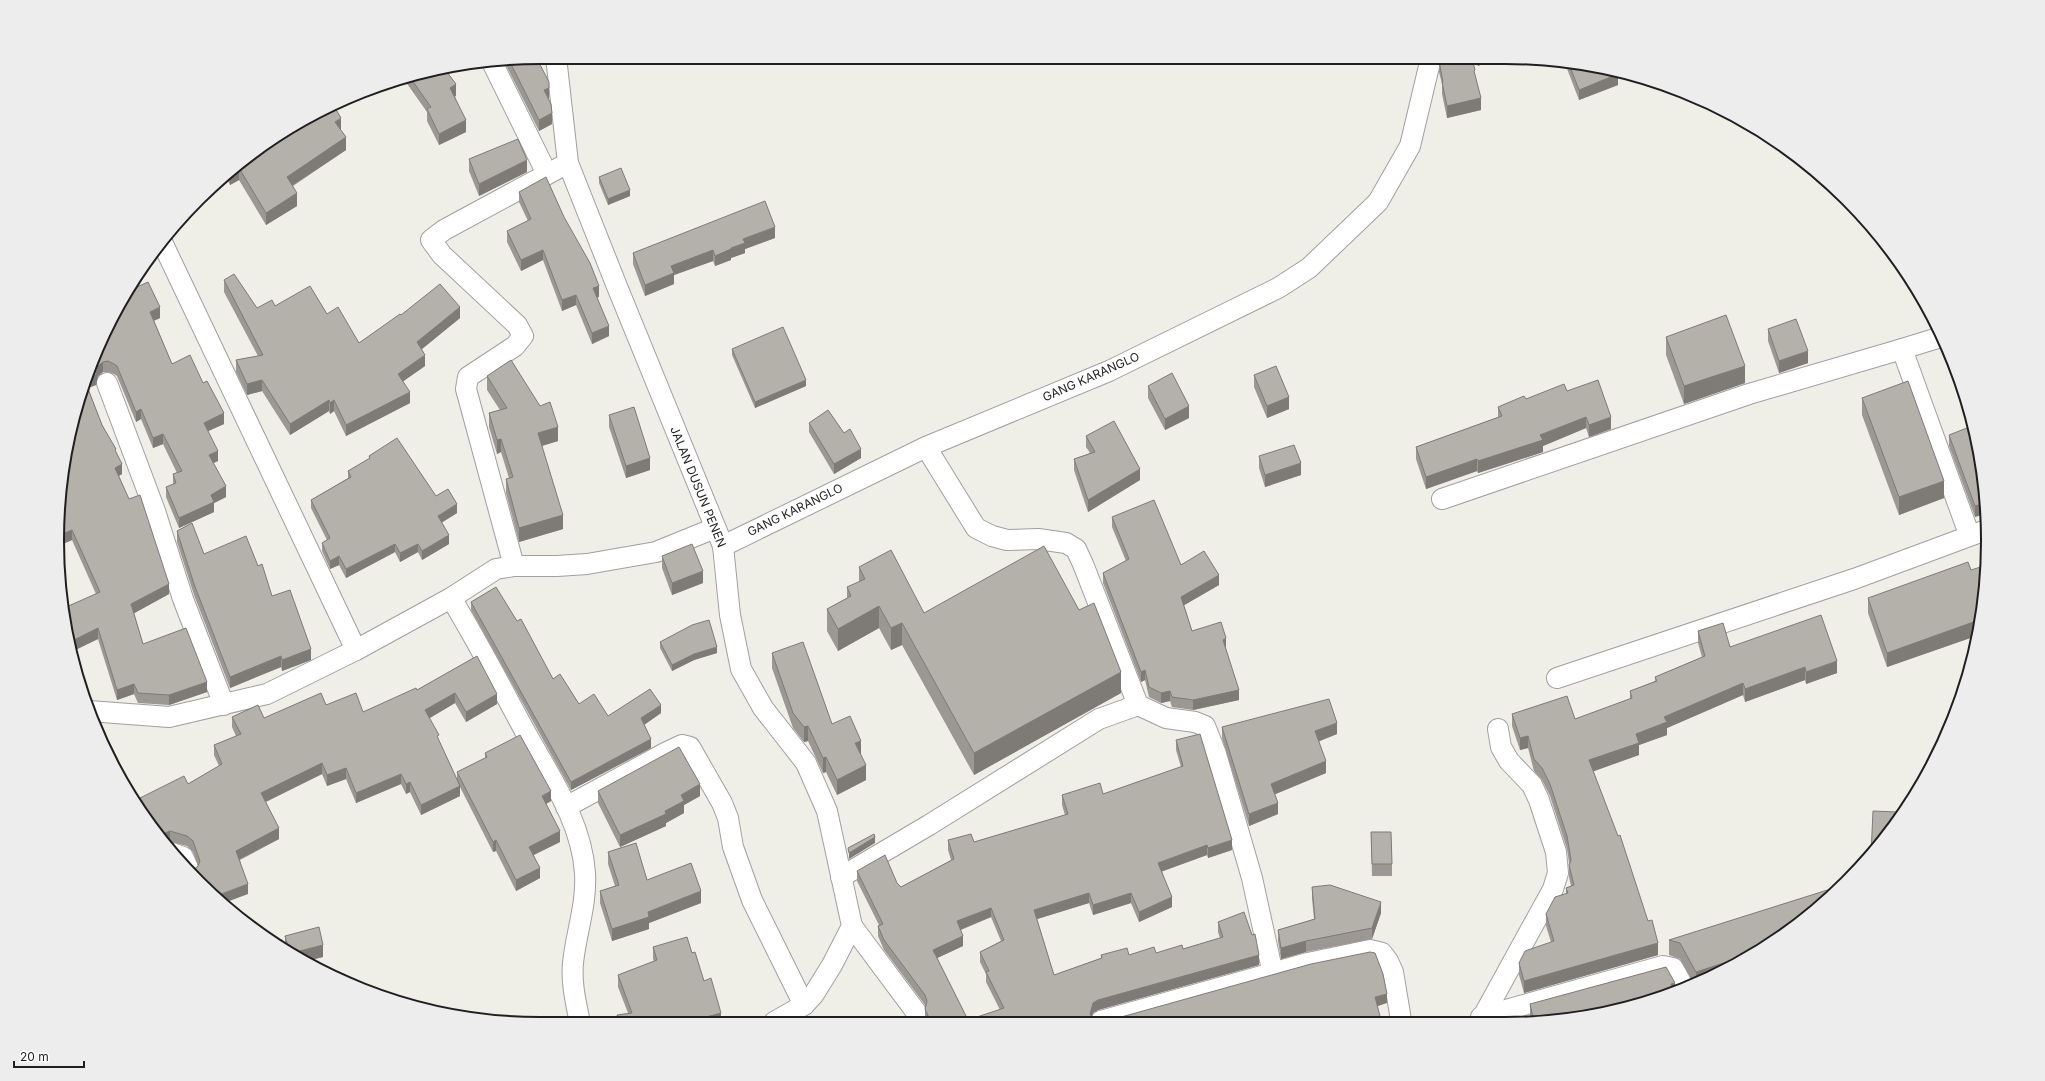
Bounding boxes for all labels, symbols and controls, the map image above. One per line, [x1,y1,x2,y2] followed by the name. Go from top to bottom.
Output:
[1040,348,1141,405] street label: GANG KARANGLO
[667,424,730,550] street label: JALAN DUSUN PENEN
[745,480,845,539] street label: GANG KARANGLO
[14,1043,84,1069] scale bar
[20,1049,49,1064] text: 20 m

